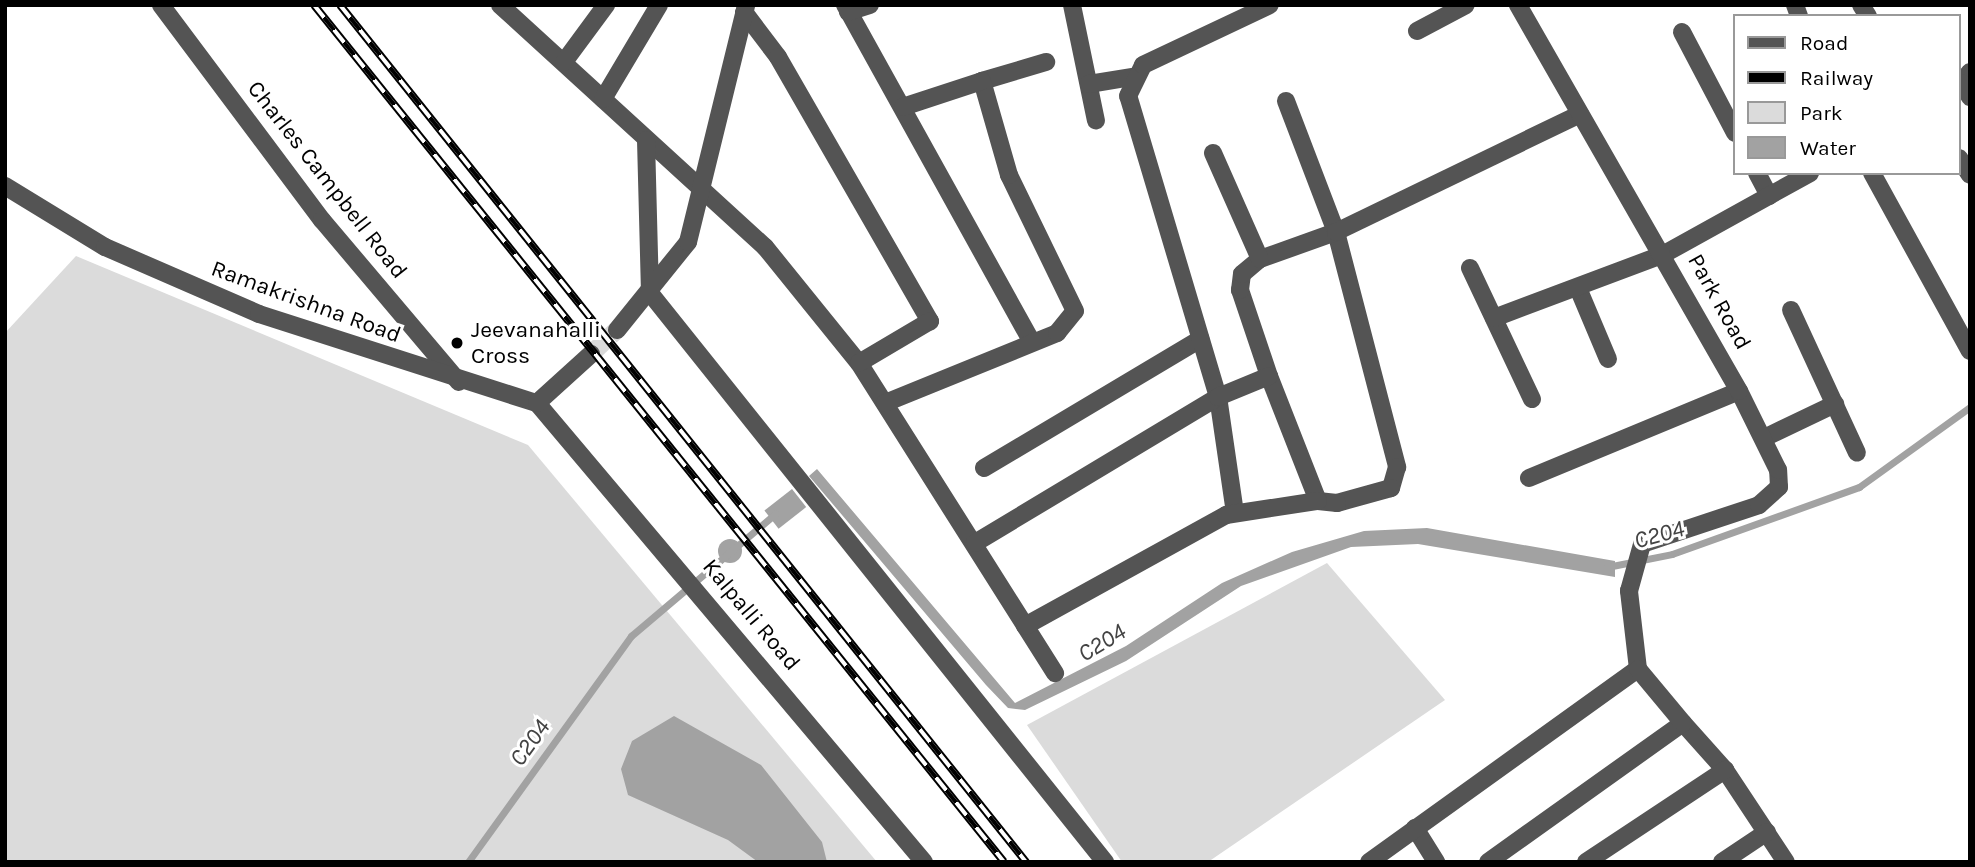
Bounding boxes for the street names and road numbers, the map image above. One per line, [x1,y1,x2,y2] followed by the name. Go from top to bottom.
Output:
[241,76,413,284] street label: Charles Campbell Road
[1681,249,1757,355] street label: Park Road
[207,255,405,349] street label: Ramakrishna Road
[696,554,806,676] street label: Kalpalli Road

